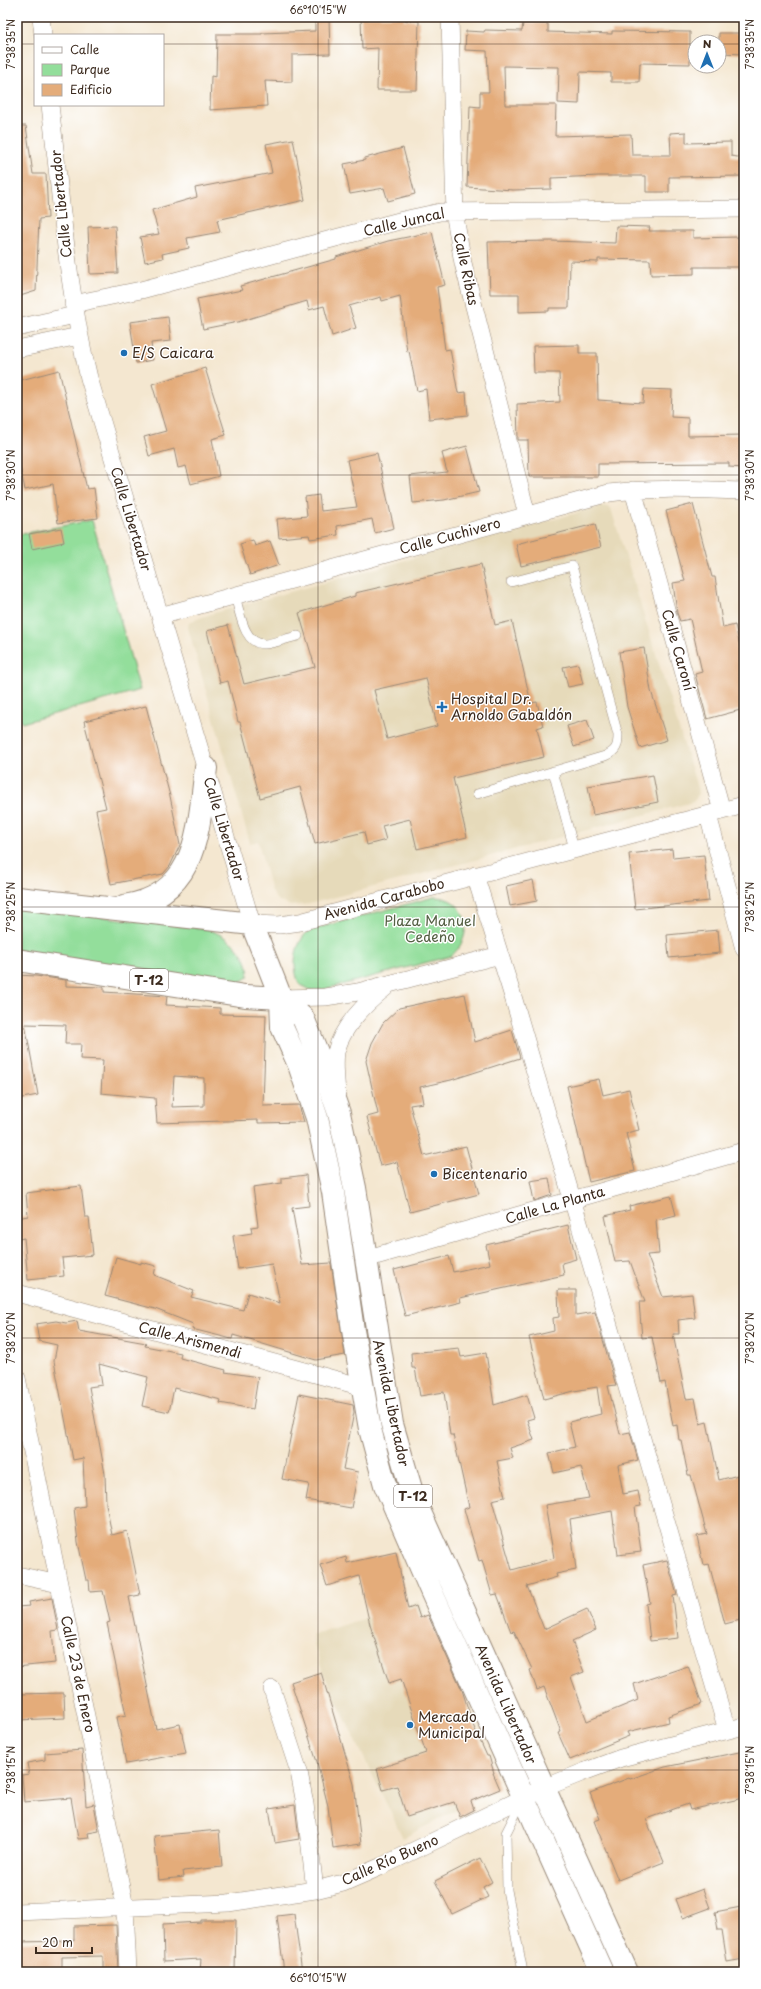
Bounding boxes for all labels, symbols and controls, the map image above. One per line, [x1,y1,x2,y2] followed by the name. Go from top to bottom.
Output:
[289,2,347,17] text: 66°10'15"W
[3,19,18,69] text: 7°38'35"N
[742,19,757,69] text: 7°38'35"N
[34,34,164,106] legend
[687,34,727,74] north arrow
[703,35,712,52] text: N
[70,40,100,58] text: Calle
[70,60,110,78] text: Parque
[70,80,112,98] text: Edificio
[44,149,77,259] street label: Calle Libertador
[361,202,447,241] street label: Calle Juncal
[449,230,484,307] street label: Calle Ribas
[132,342,214,363] place label: E/S Caicara
[119,348,129,358] marker: E/S Caicara
[3,449,18,501] text: 7°38'30"N
[742,449,757,501] text: 7°38'30"N
[106,464,158,574] street label: Calle Libertador
[397,512,503,559] street label: Calle Cuchivero
[657,607,700,693] street label: Calle Caroní
[451,688,572,725] place label: Hospital Dr. Arnoldo Gabaldón
[436,701,448,713] marker: Hospital Dr. Arnoldo Gabaldón
[199,774,251,884] street label: Calle Libertador
[321,872,447,925] street label: Avenida Carabobo
[3,881,18,932] text: 7°38'25"N
[742,881,757,932] text: 7°38'25"N
[384,910,476,947] park label: Plaza Manuel Cedeño
[130,969,168,991] road number: T-12
[442,1163,528,1184] place label: Bicentenario
[429,1169,439,1179] marker: Bicentenario
[503,1180,607,1229] street label: Calle La Planta
[3,1312,18,1364] text: 7°38'20"N
[742,1312,757,1364] text: 7°38'20"N
[136,1316,244,1363] street label: Calle Arismendi
[368,1337,415,1469] street label: Avenida Libertador
[394,1485,432,1507] road number: T-12
[56,1613,101,1735] street label: Calle 23 de Enero
[471,1640,543,1768] street label: Avenida Libertador
[418,1706,485,1743] place label: Mercado Municipal
[405,1720,415,1730] marker: Mercado Municipal
[3,1746,18,1794] text: 7°38'15"N
[742,1746,757,1794] text: 7°38'15"N
[338,1829,442,1890] street label: Calle Río Bueno
[36,1929,92,1955] scale bar
[42,1933,73,1951] text: 20 m
[289,1970,347,1985] text: 66°10'15"W

